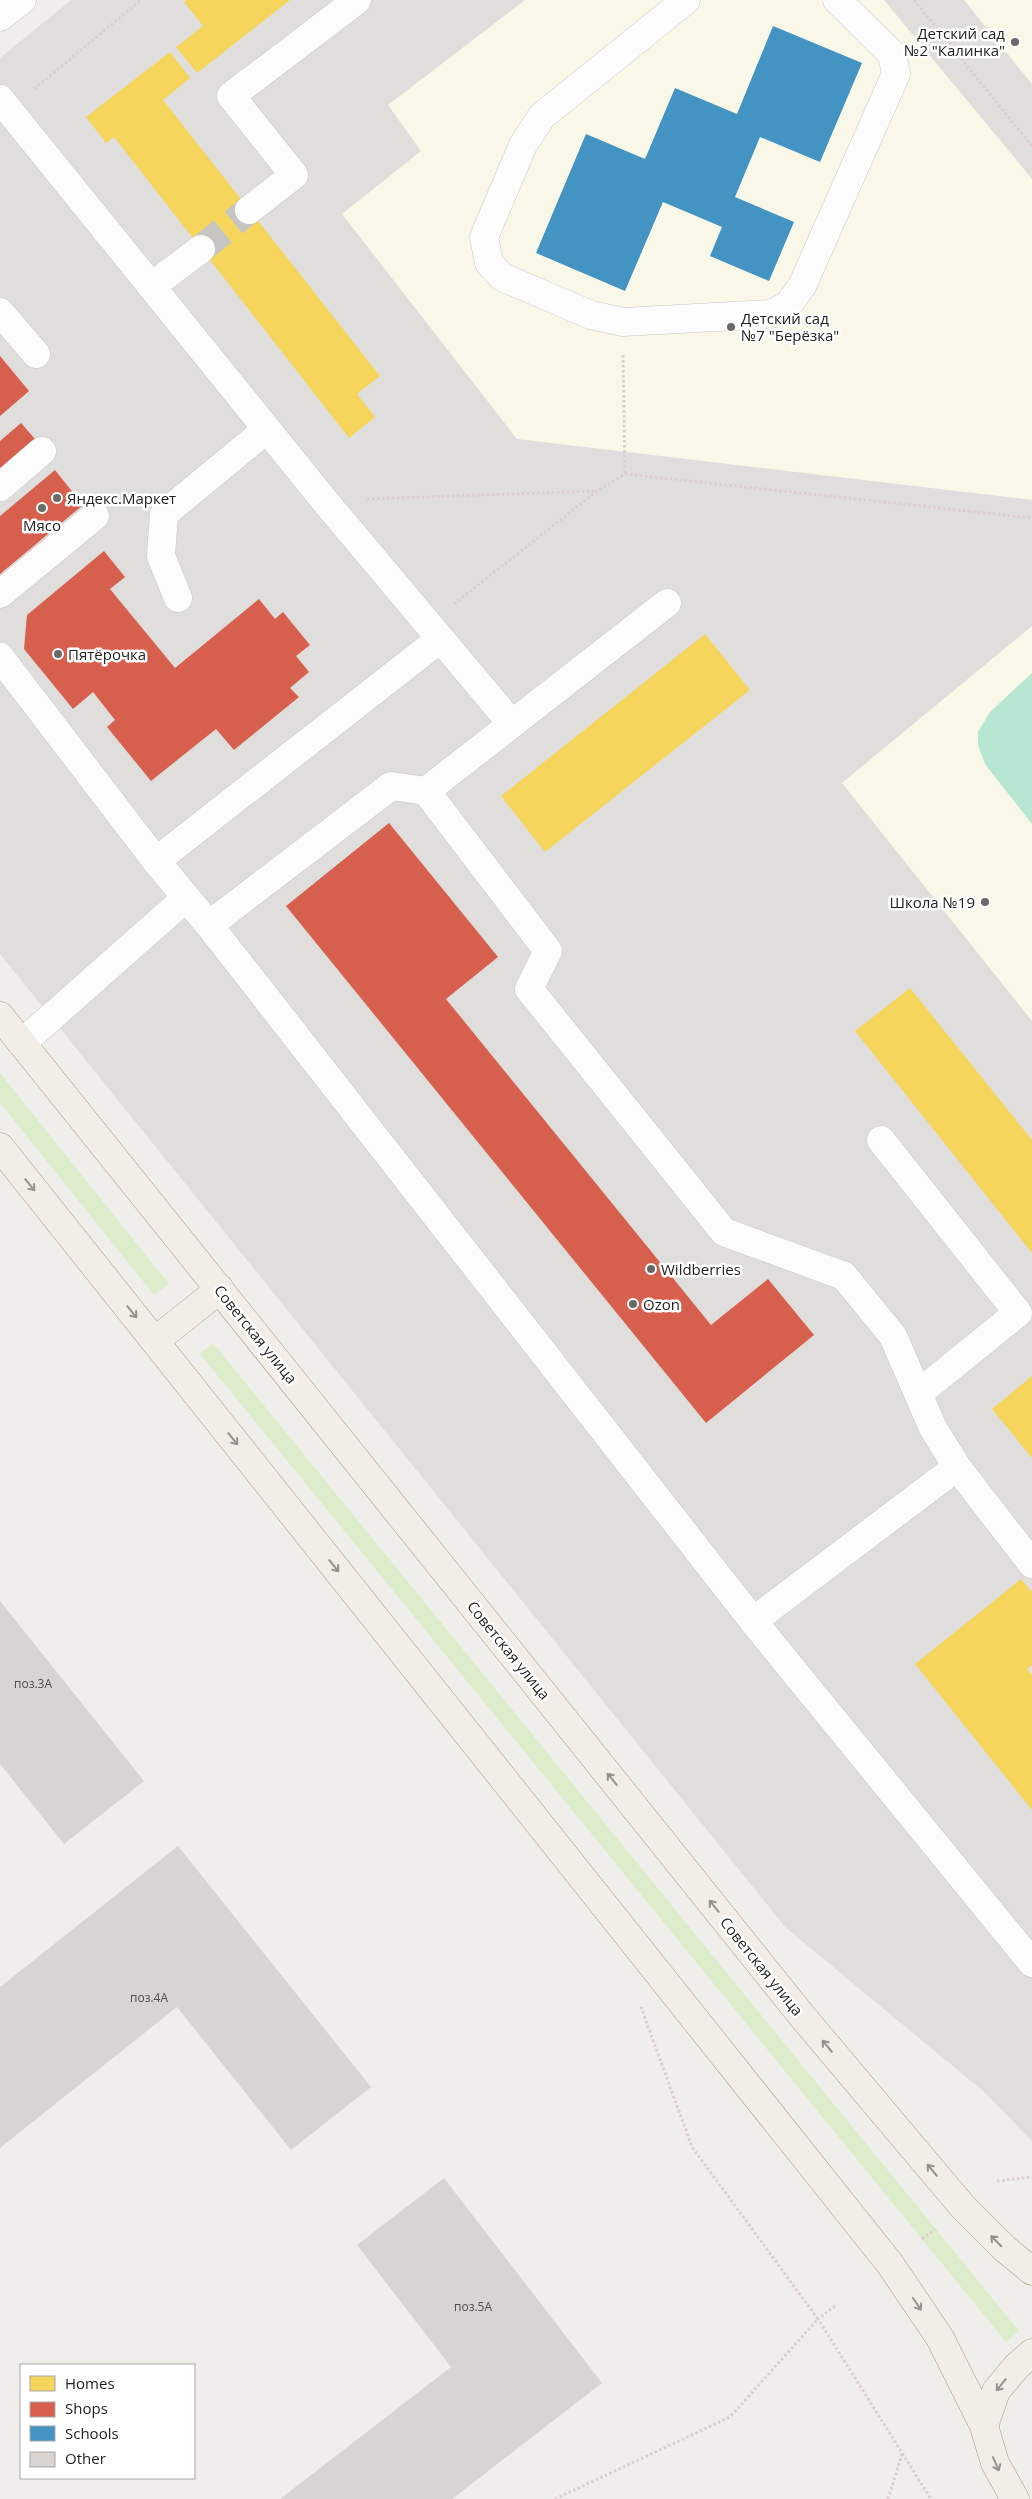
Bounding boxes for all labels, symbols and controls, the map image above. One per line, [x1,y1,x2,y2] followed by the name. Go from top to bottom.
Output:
[904,23,1005,60] place label: Детский сад №2 "Калинка"
[1009,36,1021,48] marker: Детский сад №2 "Калинка"
[741,308,839,345] place label: Детский сад №7 "Берёзка"
[725,321,737,333] marker: Детский сад №7 "Берёзка"
[67,488,176,508] place label: Яндекс.Маркет
[51,492,63,504] marker: Яндекс.Маркет
[36,502,48,514] marker: Мясо
[23,515,61,535] place label: Мясо
[68,644,146,664] place label: Пятёрочка
[52,648,64,660] marker: Пятёрочка
[890,892,975,912] place label: Школа №19
[979,896,991,908] marker: Школа №19
[25,1178,36,1191] one-way arrow
[661,1259,741,1279] place label: Wildberries
[645,1263,657,1275] marker: Wildberries
[210,1281,302,1387] street label: Советская улица
[643,1294,680,1314] place label: Ozon
[627,1298,639,1310] marker: Ozon
[126,1305,137,1318] one-way arrow
[227,1432,238,1445] one-way arrow
[329,1559,340,1572] one-way arrow
[463,1597,555,1703] street label: Советская улица
[14,1675,52,1692] house number: поз.3А
[607,1772,618,1785] one-way arrow
[708,1899,719,1912] one-way arrow
[716,1913,808,2019] street label: Советская улица
[130,1989,168,2006] house number: поз.4А
[821,2039,833,2052] one-way arrow
[926,2163,937,2176] one-way arrow
[990,2234,1002,2247] one-way arrow
[912,2297,922,2311] one-way arrow
[454,2298,492,2315] house number: поз.5А
[20,2364,195,2479] legend
[65,2373,115,2393] text: Homes
[996,2379,1007,2392] one-way arrow
[65,2398,108,2418] text: Shops
[65,2423,119,2443] text: Schools
[65,2448,106,2468] text: Other
[992,2456,1002,2471] one-way arrow

